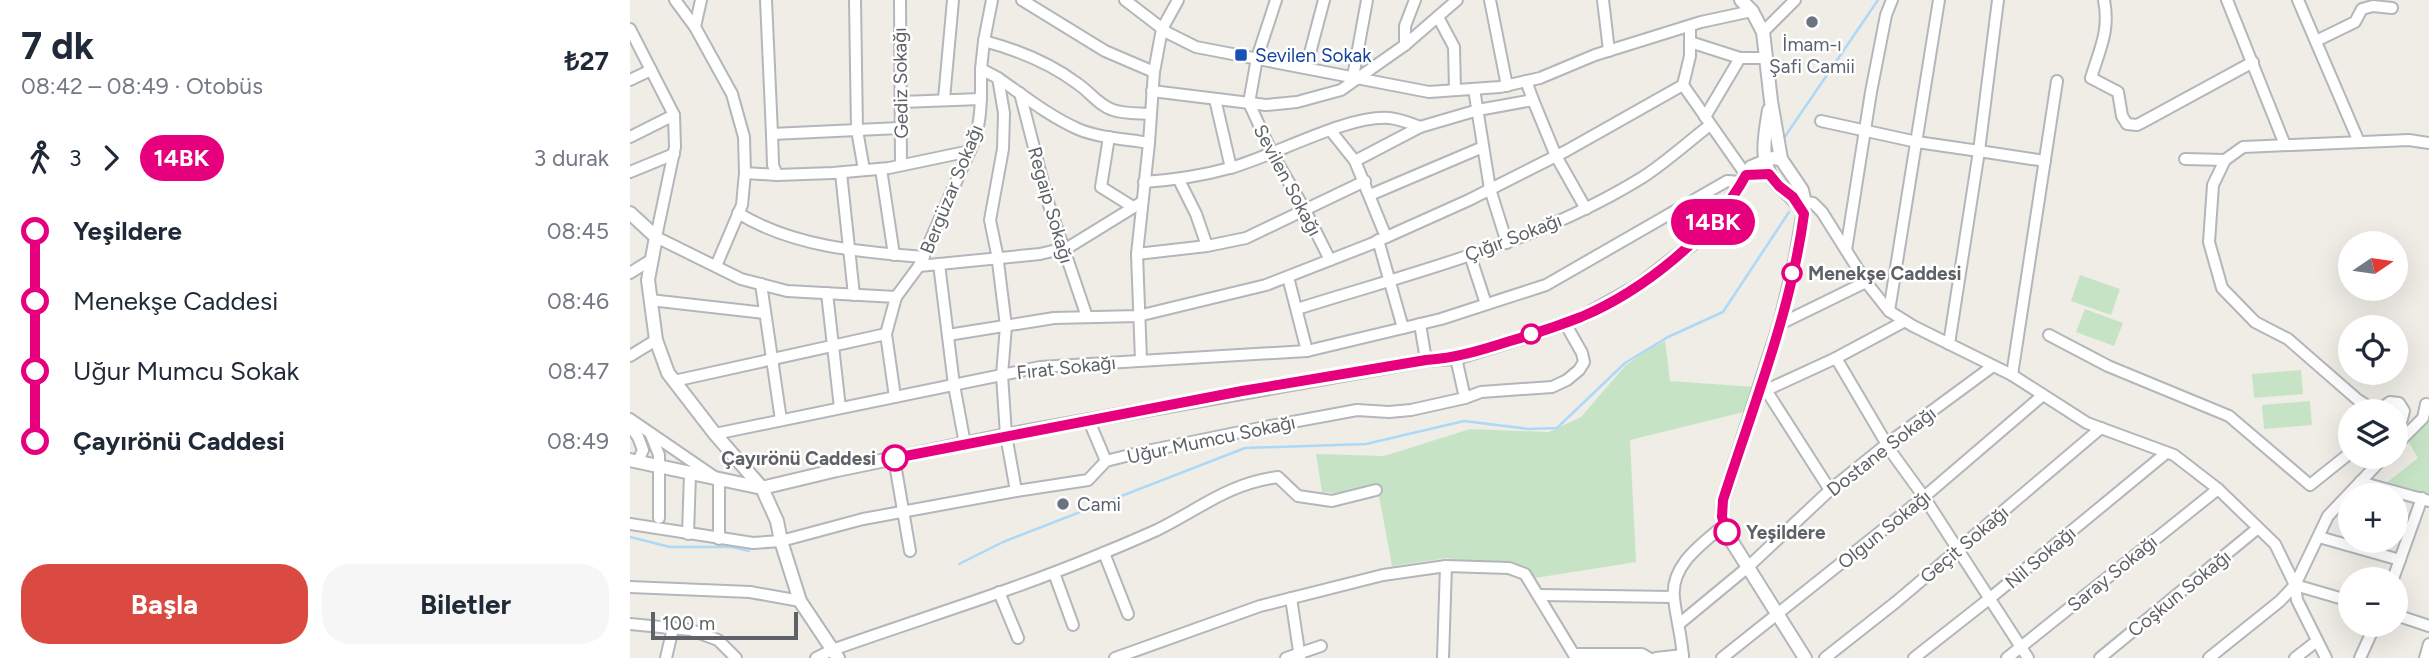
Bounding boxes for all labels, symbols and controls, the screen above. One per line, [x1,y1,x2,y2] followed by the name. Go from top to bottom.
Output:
[1804,14,1820,30] marker: İmam-ı Şafi Camii
[21,23,94,69] text: 7 dk
[888,27,913,139] street label: Gediz Sokağı
[1769,33,1855,78] place label: İmam-ı Şafi Camii
[1255,44,1372,67] place label: Sevilen Sokak
[565,45,609,77] text: ₺27
[1233,47,1249,63] marker: Sevilen Sokak
[21,72,263,100] text: 08:42 – 08:49 · Otobüs
[915,121,988,257] street label: Bergüzar Sokağı
[1249,121,1327,240] street label: Sevilen Sokağı
[21,139,59,177] icon: walk
[92,139,130,177] icon: forward
[154,143,210,172] text: 14BK
[69,144,82,172] text: 3
[534,144,609,172] text: 3 durak
[1023,144,1078,266] street label: Regaip Sokağı
[1664,199,1762,245] line badge: 14BK
[1685,207,1741,236] text: 14BK
[1462,209,1565,266] street label: Çığır Sokağı
[73,215,182,247] text: Yeşildere
[547,217,609,245] text: 08:45
[2338,231,2408,301] north arrow
[2338,231,2408,637] map controls
[1808,262,1961,285] place label: Menekşe Caddesi
[1782,263,1802,283] marker: Menekşe Caddesi
[73,285,278,317] text: Menekşe Caddesi
[547,287,609,315] text: 08:46
[2338,315,2408,385] button: locate
[1521,324,1541,344] unlabelled marker
[1015,351,1117,384] street label: Fırat Sokağı
[73,355,299,387] text: Uğur Mumcu Sokak
[548,357,609,385] text: 08:47
[2338,399,2408,469] button: layers
[1822,402,1941,501] street label: Dostane Sokağı
[1125,410,1297,469] street label: Uğur Mumcu Sokağı
[73,425,285,457] text: Çayırönü Caddesi
[547,427,609,455] text: 08:49
[882,445,908,471] marker: Çayırönü Caddesi
[721,447,876,470] place label: Çayırönü Caddesi
[2338,483,2408,553] button: +
[1833,485,1935,574] street label: Olgun Sokağı
[1077,493,1121,516] place label: Cami
[1055,496,1071,512] marker: Cami
[1915,501,2013,588] street label: Geçit Sokağı
[1714,519,1740,545] marker: Yeşildere
[1746,521,1826,544] place label: Yeşildere
[2000,521,2080,593] street label: Nil Sokağı
[2063,530,2162,617] street label: Saray Sokağı
[2123,545,2235,642] street label: Coşkun Sokağı
[21,564,308,644] button: Başla
[322,564,609,644] button: Biletler
[2338,567,2408,637] button: −
[651,609,798,641] scale bar
[662,612,715,635] text: 100 m

